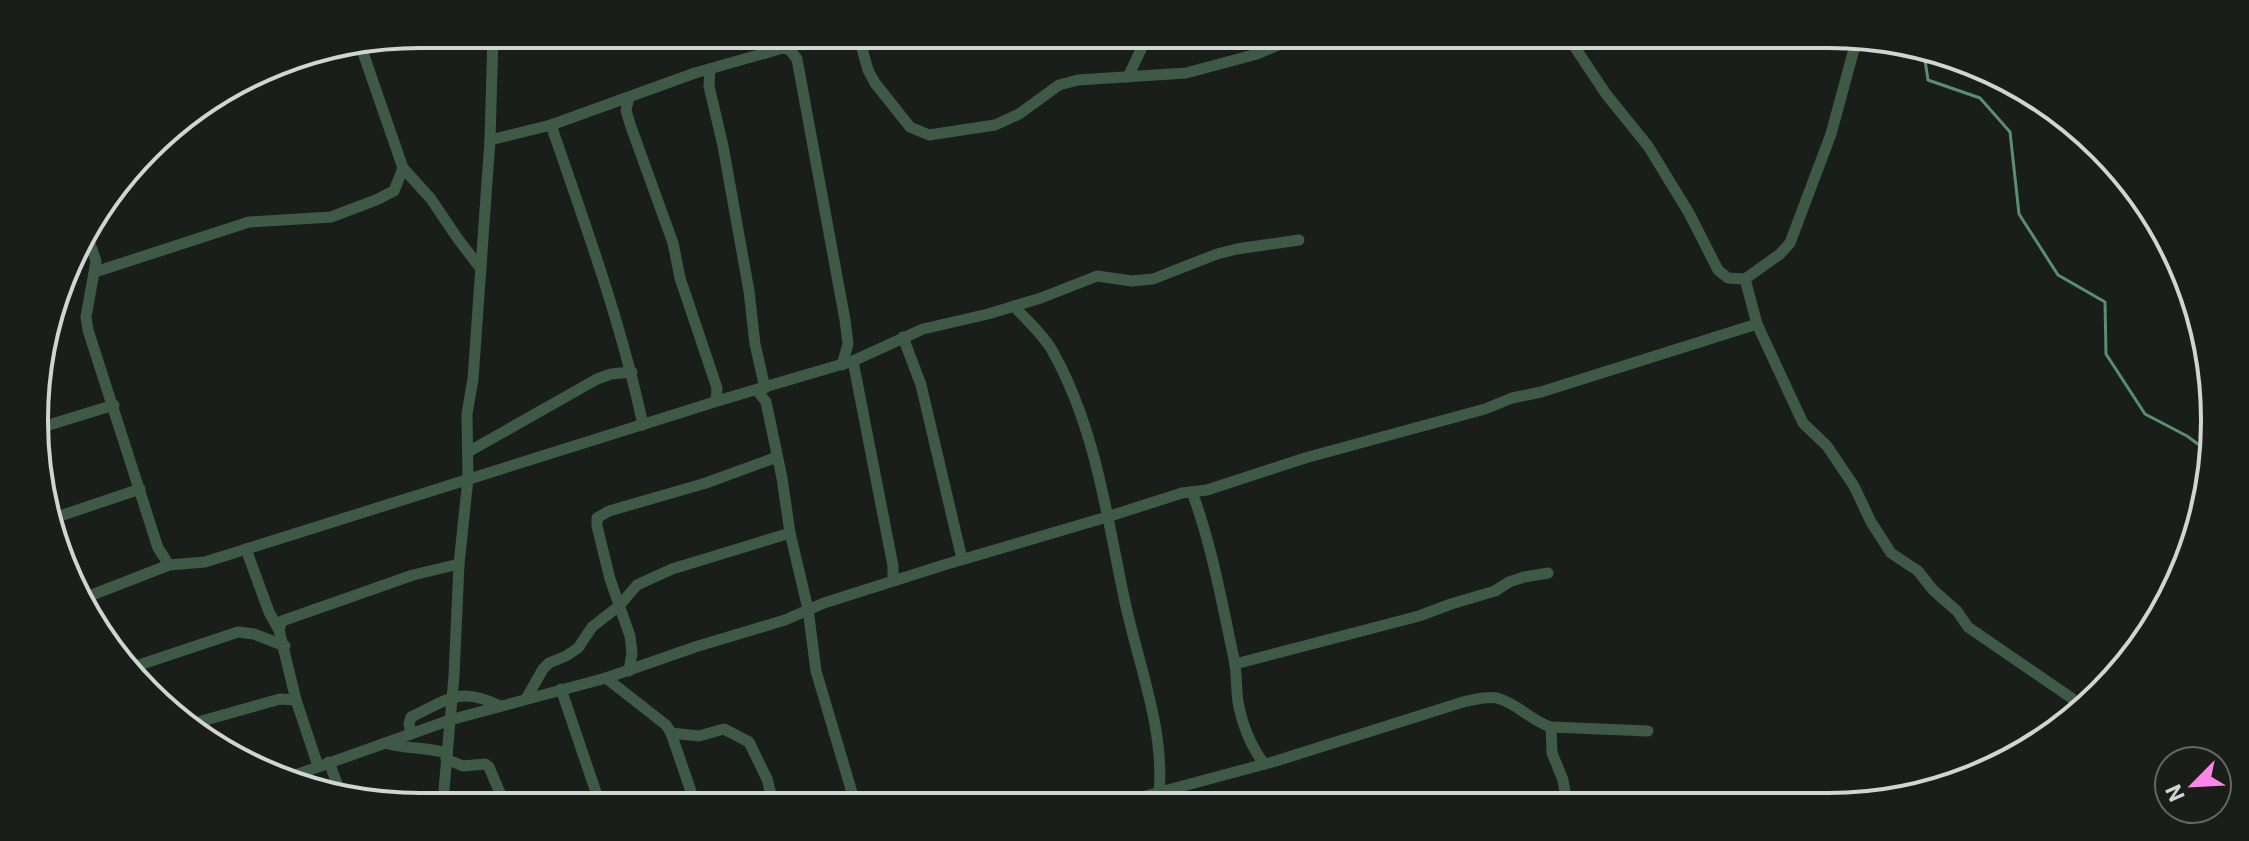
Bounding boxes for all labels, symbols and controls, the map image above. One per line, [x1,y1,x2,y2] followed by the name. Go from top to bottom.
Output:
[2153,745,2233,825] north arrow
[2161,781,2190,805] text: N

